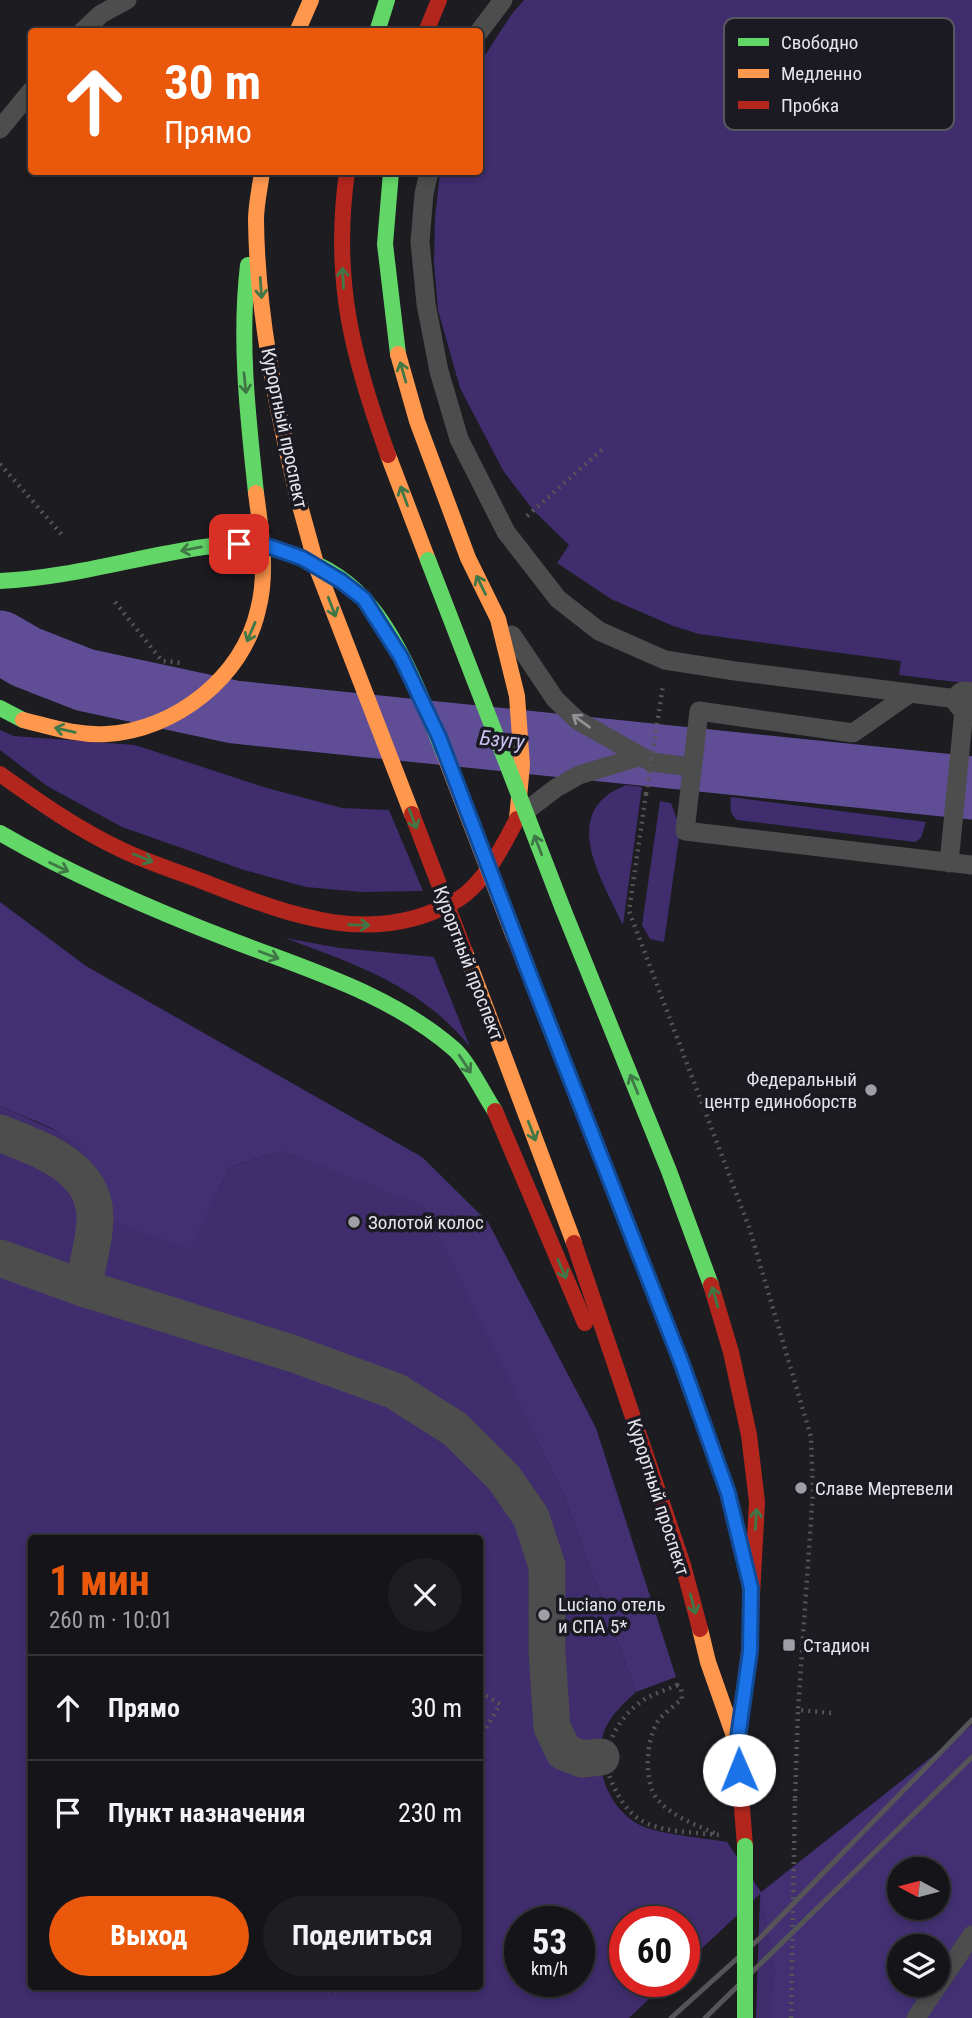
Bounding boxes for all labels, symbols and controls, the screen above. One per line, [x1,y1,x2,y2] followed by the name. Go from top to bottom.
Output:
[724,18,954,130] legend
[781,31,858,54] text: Свободно
[164,54,261,111] text: 30 m
[49,56,140,147] icon: ahead
[781,62,862,85] text: Медленно
[781,94,839,117] text: Пробка
[164,113,252,151] text: Прямо
[337,267,350,290] one-way arrow
[255,276,268,299] one-way arrow
[256,346,313,511] street label: Курортный проспект
[395,361,408,383] one-way arrow
[239,371,252,394] one-way arrow
[397,486,410,507] one-way arrow
[209,514,269,574] pin
[220,525,258,563] icon: arrive
[180,543,203,556] one-way arrow
[474,575,488,596] one-way arrow
[326,595,339,617] one-way arrow
[244,621,257,643] one-way arrow
[572,714,591,728] one-way arrow
[54,723,77,736] one-way arrow
[478,726,526,754] water label: Бзугу
[408,808,421,830] one-way arrow
[531,834,544,856] one-way arrow
[131,852,153,865] one-way arrow
[48,861,70,874] one-way arrow
[428,883,509,1044] street label: Курортный проспект
[347,918,370,931] one-way arrow
[258,950,279,963] one-way arrow
[457,1054,472,1073] one-way arrow
[704,1068,857,1113] place label: Федеральный центр единоборств
[627,1074,640,1095] one-way arrow
[863,1082,879,1098] marker: Федеральный центр единоборств
[527,1119,539,1141] one-way arrow
[368,1211,484,1234] place label: Золотой колос
[346,1214,362,1230] marker: Золотой колос
[556,1257,569,1279] one-way arrow
[707,1286,720,1308] one-way arrow
[622,1416,695,1579] street label: Курортный проспект
[815,1477,953,1500] place label: Славе Мертевели
[793,1480,809,1496] marker: Славе Мертевели
[750,1509,763,1531] one-way arrow
[49,1556,150,1605] text: 1 мин
[388,1558,462,1632] button: close
[687,1592,700,1615] one-way arrow
[558,1593,666,1638] place label: Luciano отель и СПА 5*
[49,1607,173,1634] text: 260 m · 10:01
[536,1607,552,1623] marker: Luciano отель и СПА 5*
[803,1634,870,1657] place label: Стадион
[781,1637,797,1653] marker: Стадион
[49,1689,87,1727] icon: ahead
[108,1693,180,1723] text: Прямо
[411,1693,462,1723] text: 30 m
[702,1733,776,1807] position arrow
[49,1794,87,1832] icon: arrive
[108,1798,306,1828] text: Пункт назначения
[398,1798,462,1828] text: 230 m
[887,1857,950,1920] north arrow
[887,1857,950,1997] map controls
[49,1896,249,1976] button: Выход
[263,1896,462,1976] button: Поделиться
[609,1906,700,1997] speed limit sign: 60
[532,1922,567,1963] text: 53
[887,1934,950,1997] button: layers
[531,1958,568,1979] text: km/h

